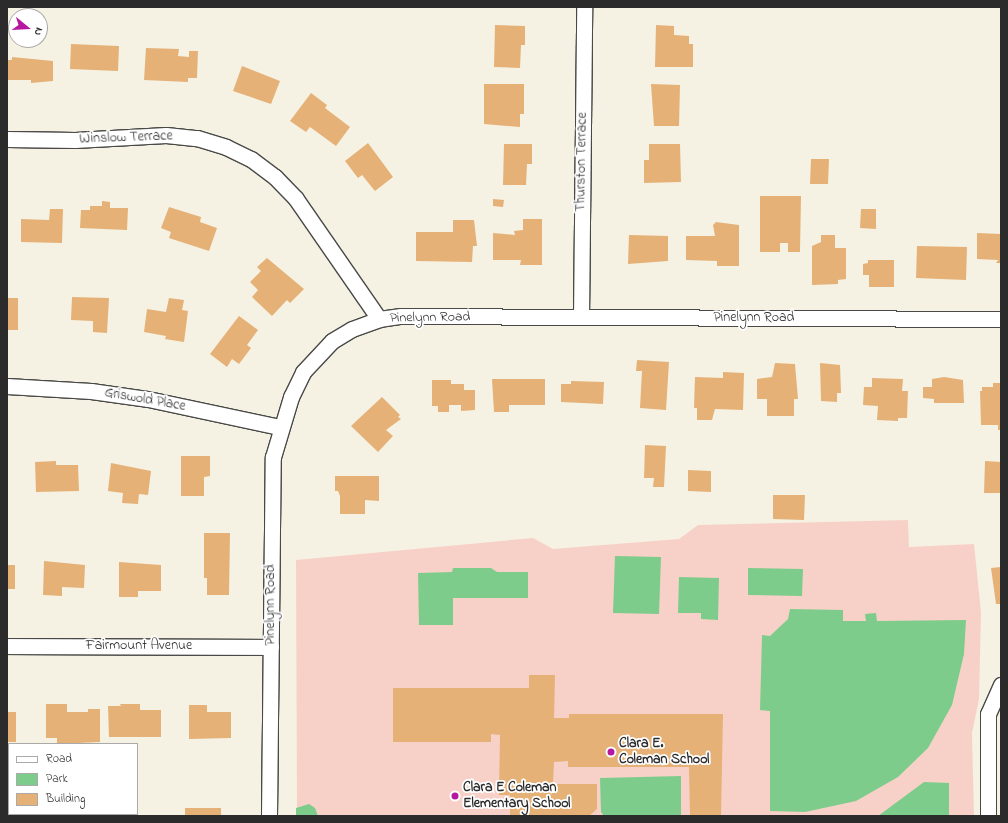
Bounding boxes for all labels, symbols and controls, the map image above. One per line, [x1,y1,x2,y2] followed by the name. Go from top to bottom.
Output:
[8,8,48,48] north arrow
[30,25,47,37] text: N
[573,112,591,212] street label: Thurston Terrace
[79,128,173,148] street label: Winslow Terrace
[389,309,471,327] street label: Pinelynn Road
[714,310,794,326] street label: Pinelynn Road
[103,385,187,415] street label: Griswold Place
[263,565,279,645] street label: Pinelynn Road
[86,638,192,654] street label: Fairmount Avenue
[619,736,709,768] place label: Clara E. Coleman School
[8,743,138,815] legend
[606,747,616,757] marker: Clara E. Coleman School
[46,750,72,768] text: Road
[46,770,68,788] text: Park
[463,780,570,812] place label: Clara E Coleman Elementary School
[46,790,85,808] text: Building
[450,791,460,801] marker: Clara E Coleman Elementary School

